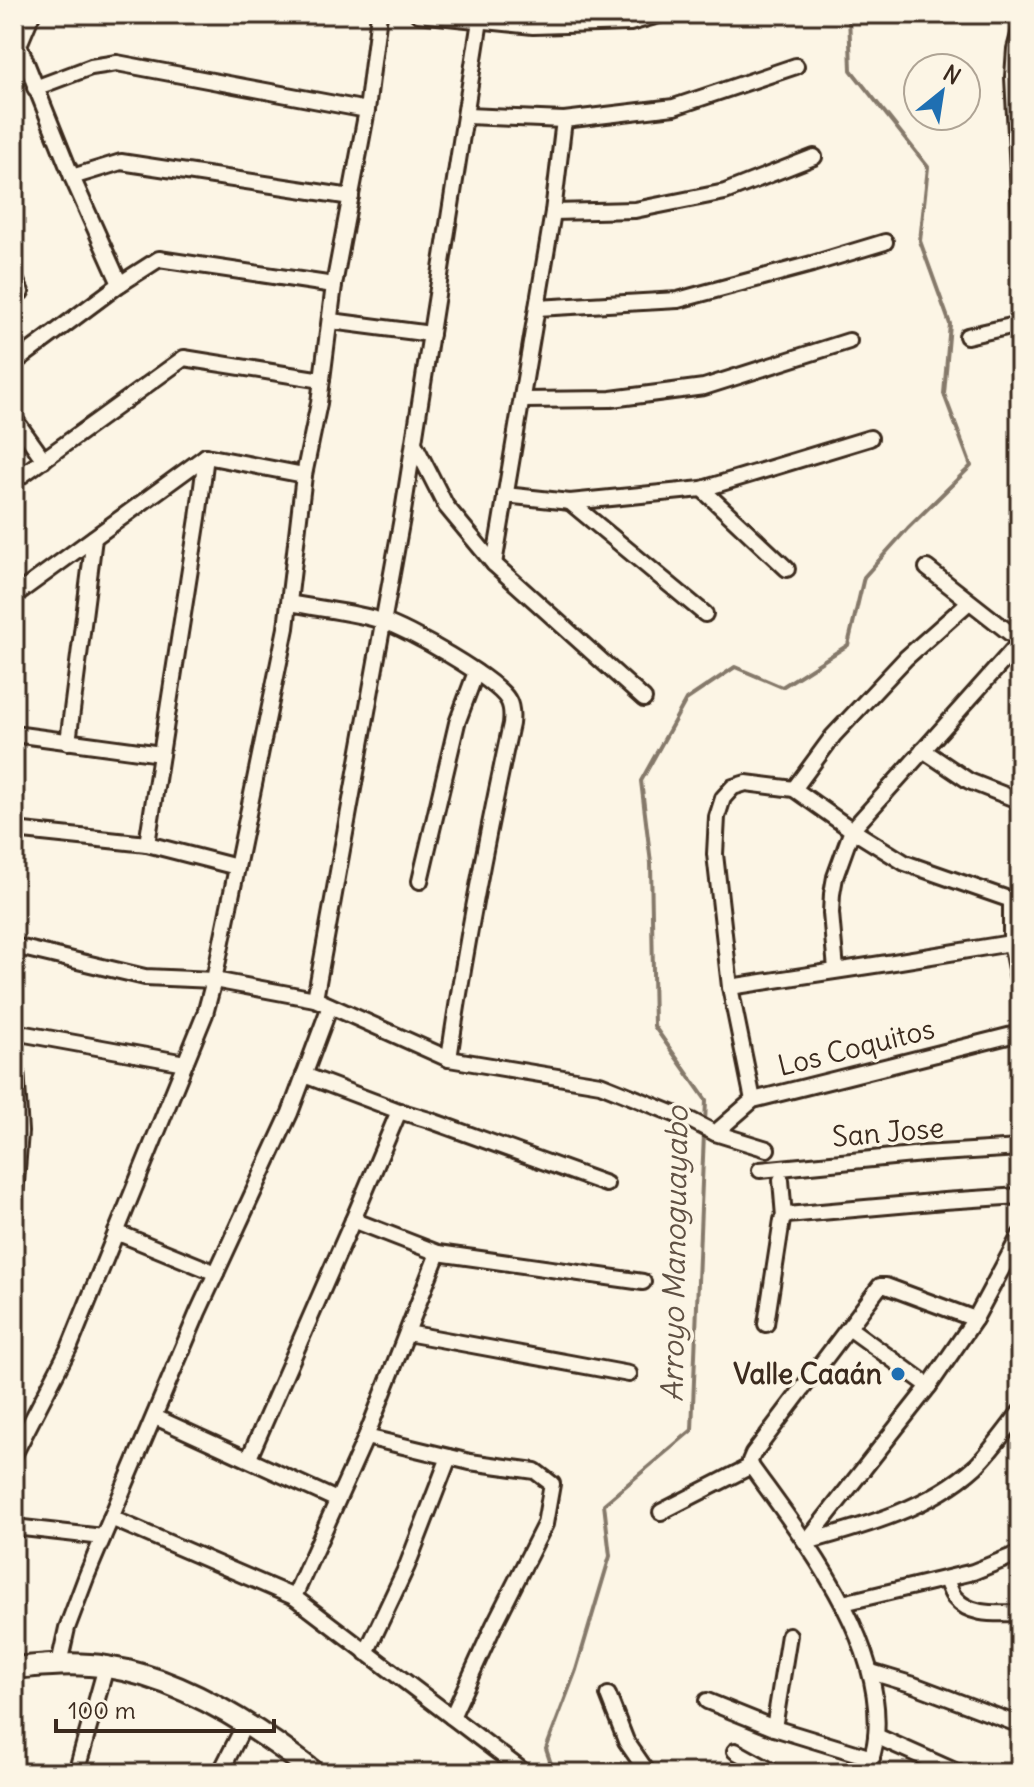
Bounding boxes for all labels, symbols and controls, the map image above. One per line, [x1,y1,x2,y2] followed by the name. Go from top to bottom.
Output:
[902,52,982,132] north arrow
[938,59,966,91] text: N
[774,1010,938,1084] street label: Los Coquitos
[652,1104,696,1402] water label: Arroyo Manoguayabo
[831,1109,945,1155] street label: San Jose
[733,1356,882,1392] place label: Valle Caaán
[889,1365,907,1383] marker: Valle Caaán
[56,1683,274,1733] scale bar
[68,1695,136,1725] text: 100 m

